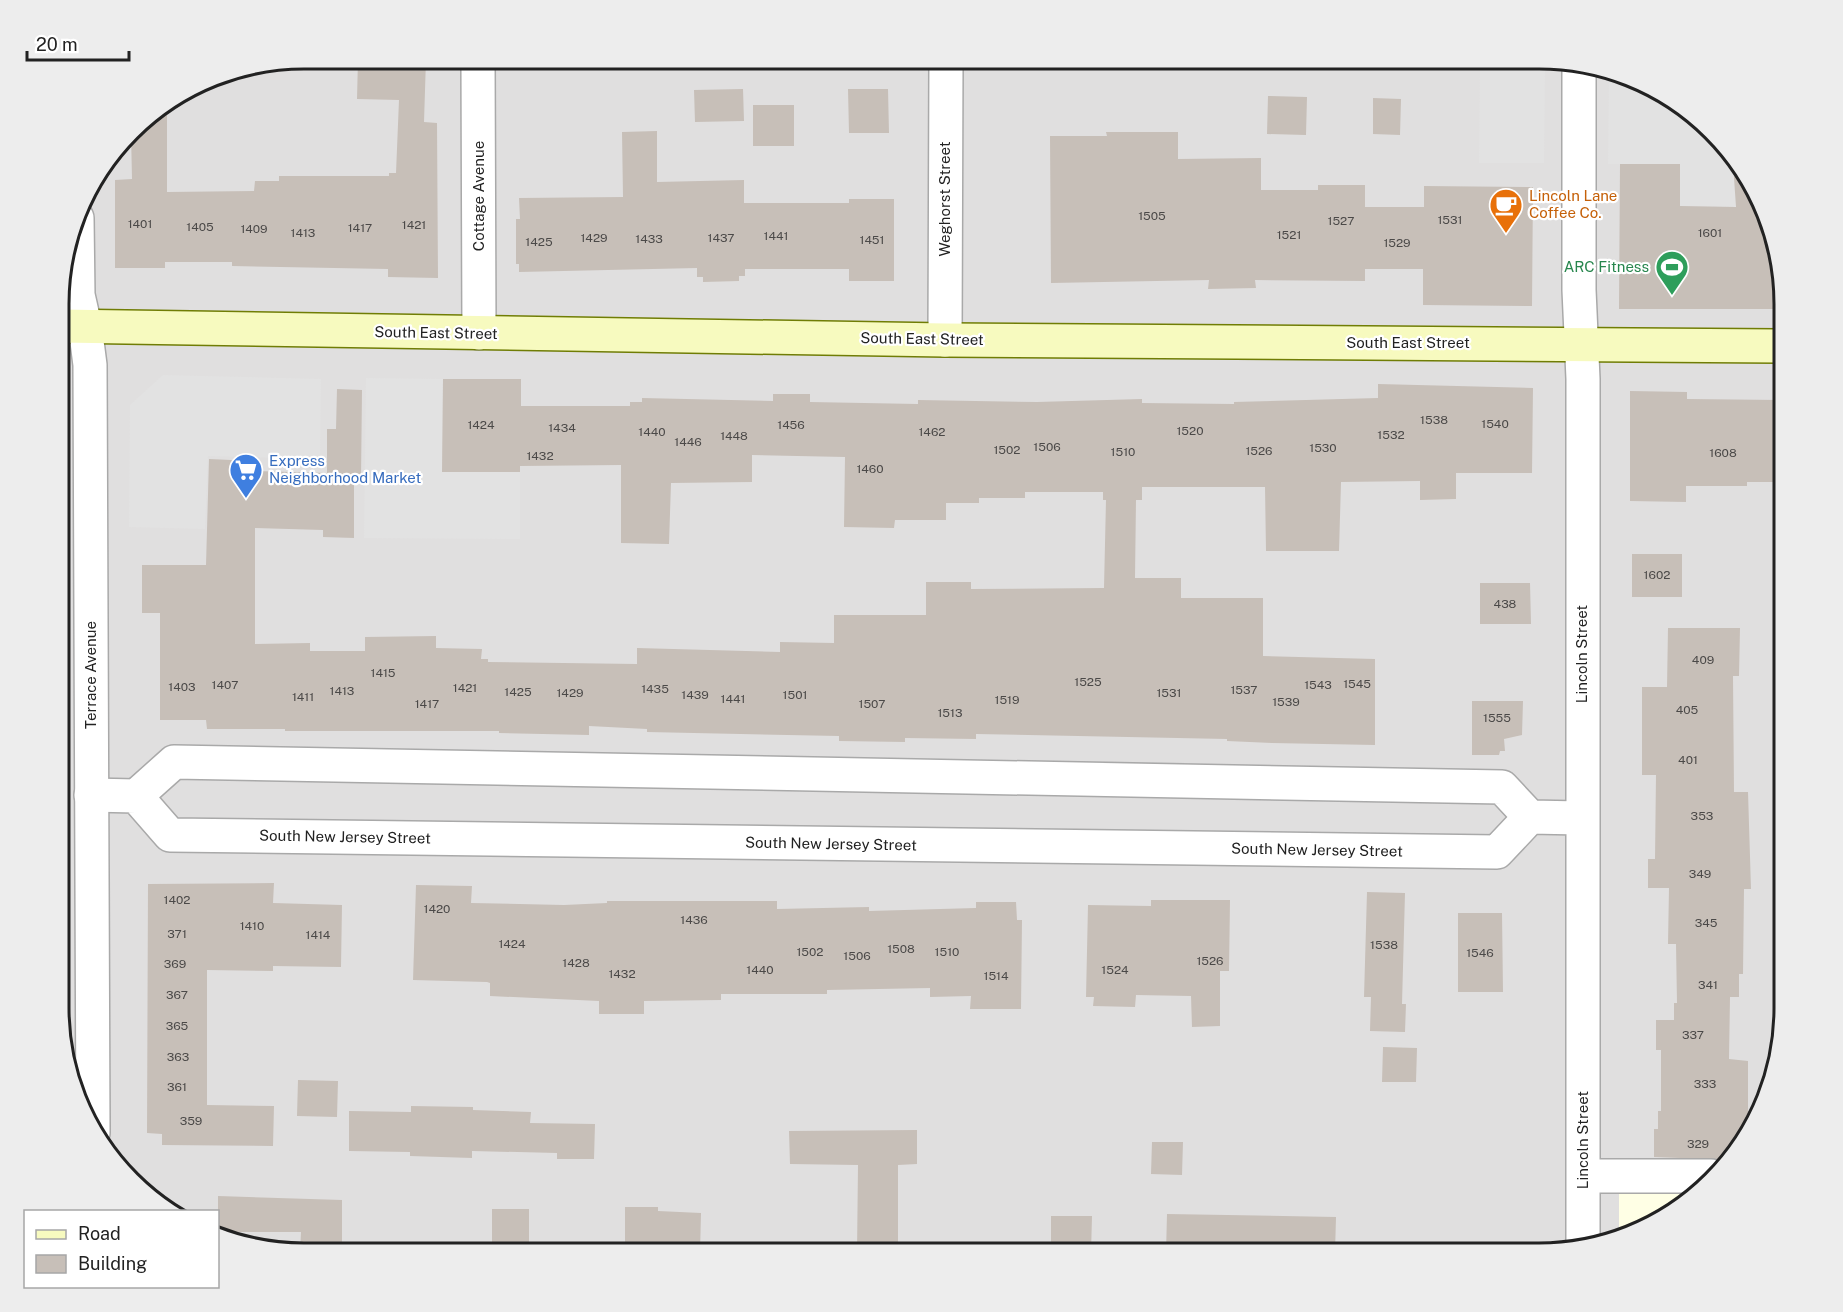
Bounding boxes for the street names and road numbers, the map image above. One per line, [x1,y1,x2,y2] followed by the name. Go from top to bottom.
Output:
[470,141,487,251] street label: Cottage Avenue
[936,141,953,257] street label: Weghorst Street
[374,323,498,342] street label: South East Street
[860,329,984,348] street label: South East Street
[1346,334,1470,351] street label: South East Street
[1573,605,1590,703] street label: Lincoln Street
[82,621,99,729] street label: Terrace Avenue
[259,827,431,847] street label: South New Jersey Street
[745,834,917,854] street label: South New Jersey Street
[1231,840,1403,860] street label: South New Jersey Street
[1574,1091,1591,1189] street label: Lincoln Street

